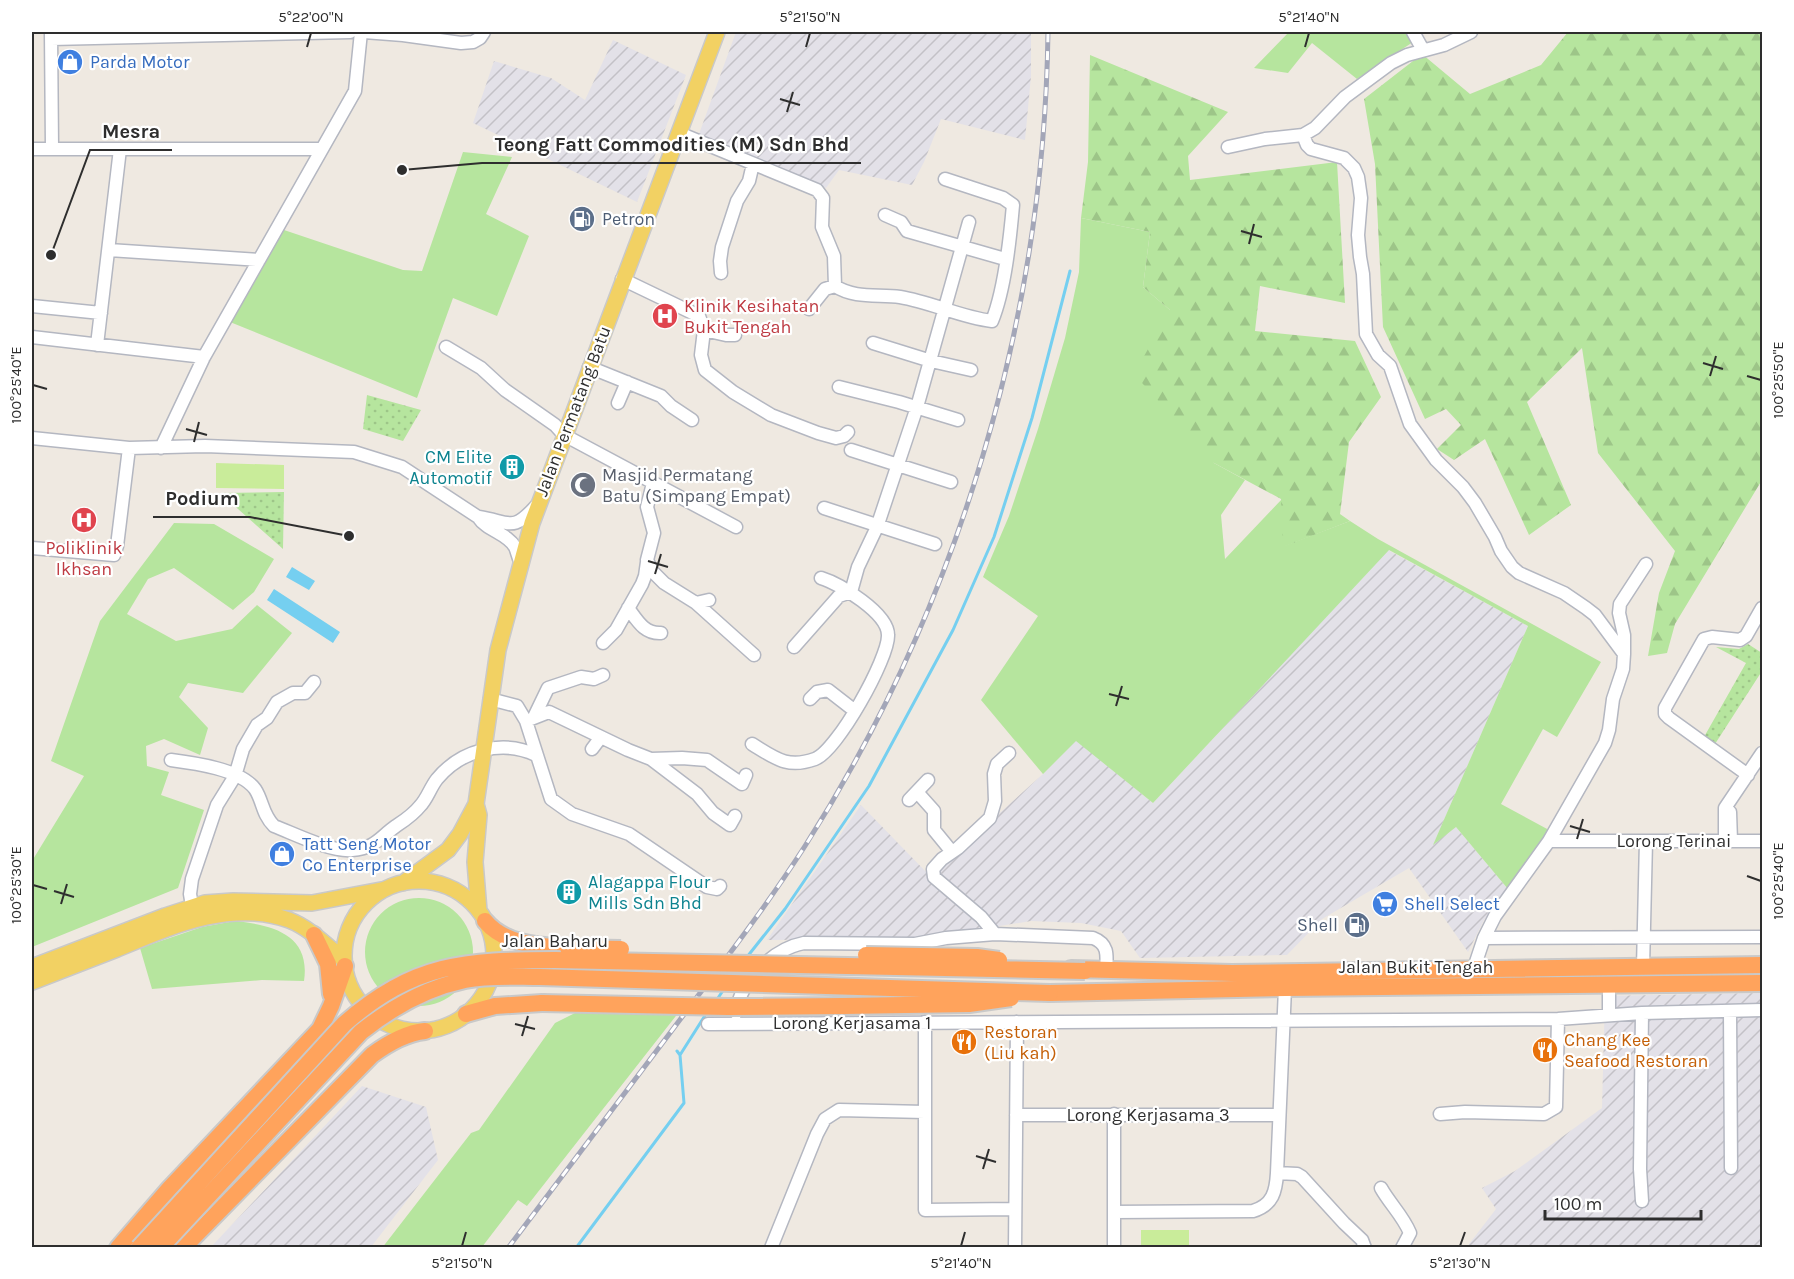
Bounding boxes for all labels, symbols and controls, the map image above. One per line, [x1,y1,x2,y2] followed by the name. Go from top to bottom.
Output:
[278,8,344,26] text: 5°22'00"N
[779,8,841,26] text: 5°21'50"N
[1278,8,1340,26] text: 5°21'40"N
[55,47,85,77] shop icon: Parda Motor
[90,51,190,73] place label: Parda Motor
[90,112,172,150] callout: Mesra
[102,120,160,143] text: Mesra
[482,125,861,163] callout: Teong Fatt Commodities (M) Sdn Bhd
[495,133,849,156] text: Teong Fatt Commodities (M) Sdn Bhd
[567,204,597,234] fuel station icon: Petron
[602,208,655,230] place label: Petron
[684,295,819,338] place label: Klinik Kesihatan Bukit Tengah
[650,301,680,331] hospital icon: Klinik Kesihatan Bukit Tengah
[530,323,616,499] street label: Jalan Permatang Batu
[1769,341,1787,419] text: 100°25'50"E
[7,346,25,424] text: 100°25'40"E
[409,446,493,489] place label: CM Elite Automotif
[497,452,527,482] building icon: CM Elite Automotif
[602,464,791,507] place label: Masjid Permatang Batu (Simpang Empat)
[568,470,598,500] mosque icon: Masjid Permatang Batu (Simpang Empat)
[153,479,250,517] callout: Podium
[165,487,239,510] text: Podium
[69,505,99,535] hospital icon: Poliklinik Ikhsan
[45,537,123,580] place label: Poliklinik Ikhsan
[1617,830,1731,852] street label: Lorong Terinai
[302,833,431,876] place label: Tatt Seng Motor Co Enterprise
[267,839,297,869] shop icon: Tatt Seng Motor Co Enterprise
[1769,842,1787,920] text: 100°25'40"E
[7,846,25,924] text: 100°25'30"E
[588,871,711,914] place label: Alagappa Flour Mills Sdn Bhd
[554,877,584,907] building icon: Alagappa Flour Mills Sdn Bhd
[1370,889,1400,919] supermarket icon: Shell Select
[1404,893,1500,915] place label: Shell Select
[1342,910,1372,940] fuel station icon: Shell
[1297,914,1338,936] place label: Shell
[502,930,608,952] street label: Jalan Baharu
[1339,956,1493,978] street label: Jalan Bukit Tengah
[773,1012,931,1034] street label: Lorong Kerjasama 1
[984,1021,1058,1064] place label: Restoran (Liu kah)
[949,1027,979,1057] restaurant icon: Restoran (Liu kah)
[1564,1029,1708,1072] place label: Chang Kee Seafood Restoran
[1530,1035,1560,1065] restaurant icon: Chang Kee Seafood Restoran
[1066,1104,1230,1126] street label: Lorong Kerjasama 3
[1545,1183,1701,1221] scale bar
[1554,1193,1602,1215] text: 100 m
[431,1254,493,1272] text: 5°21'50"N
[930,1254,992,1272] text: 5°21'40"N
[1429,1254,1491,1272] text: 5°21'30"N

